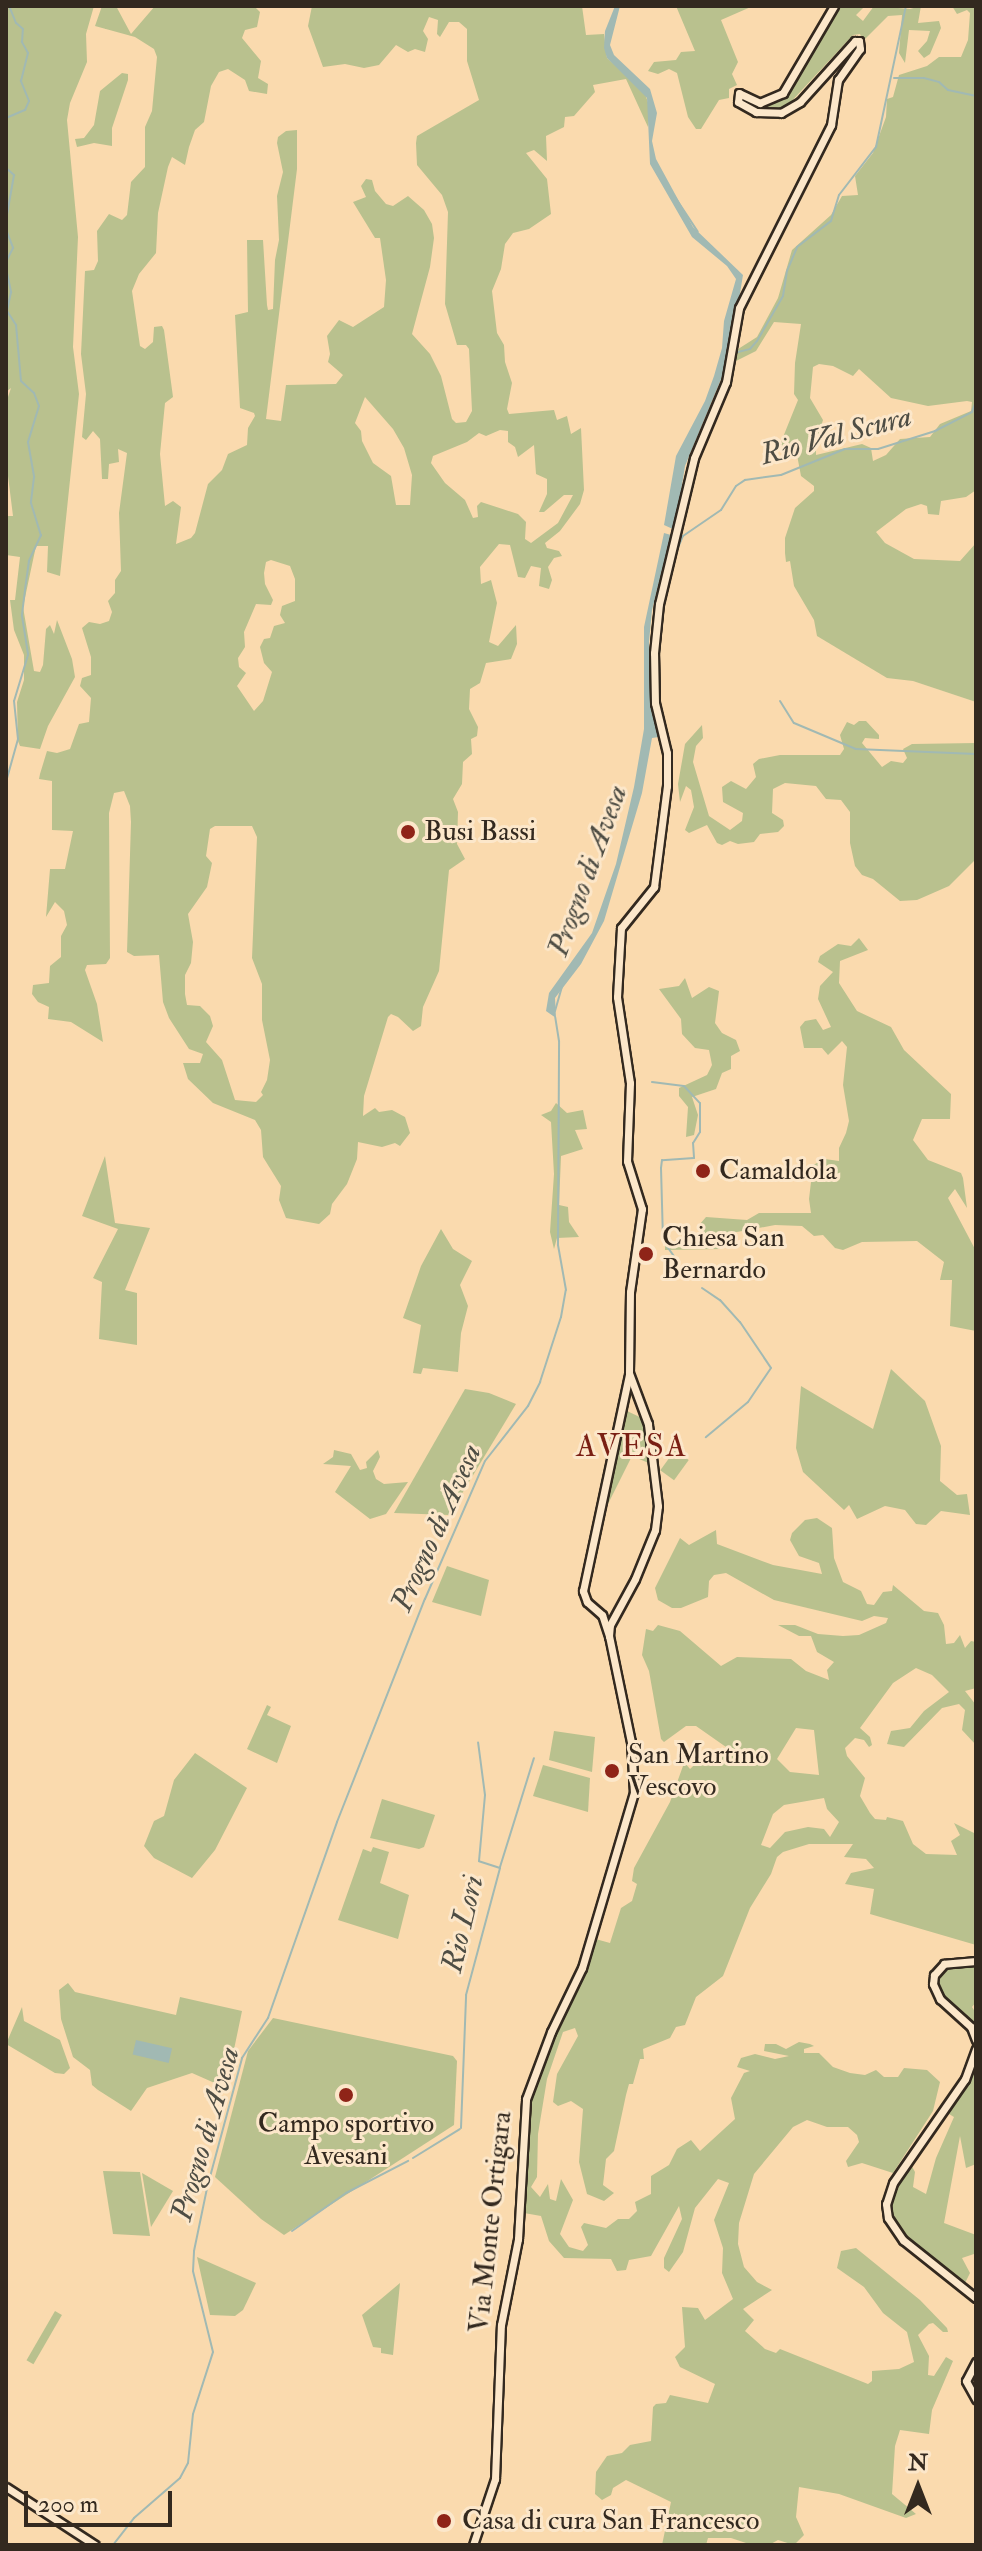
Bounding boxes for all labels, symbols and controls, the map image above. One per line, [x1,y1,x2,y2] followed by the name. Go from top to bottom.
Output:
[757,399,915,473] water label: Rio Val Scura
[540,780,636,962] water label: Progno di Avesa
[424,815,536,849] place label: Busi Bassi
[399,823,417,841] marker: Busi Bassi
[719,1154,837,1188] place label: Camaldola
[694,1162,712,1180] marker: Camaldola
[662,1221,785,1287] place label: Chiesa San Bernardo
[637,1245,655,1263] marker: Chiesa San Bernardo
[576,1427,688,1465] district label: AVESA
[384,1439,490,1617] water label: Progno di Avesa
[628,1738,769,1804] place label: San Martino Vescovo
[603,1762,621,1780] marker: San Martino Vescovo
[434,1872,492,1976] water label: Rio Lori
[164,2043,248,2225] water label: Progno di Avesa
[337,2086,355,2104] marker: Campo sportivo Avesani
[258,2107,434,2173] place label: Campo sportivo Avesani
[463,2110,519,2334] street label: Via Monte Ortigara
[878,2447,958,2527] north arrow
[908,2449,928,2477] text: N
[28,2475,176,2525] scale bar
[38,2489,98,2520] text: 200 m
[462,2504,760,2538] place label: Casa di cura San Francesco
[433,2510,455,2532] marker: Casa di cura San Francesco

